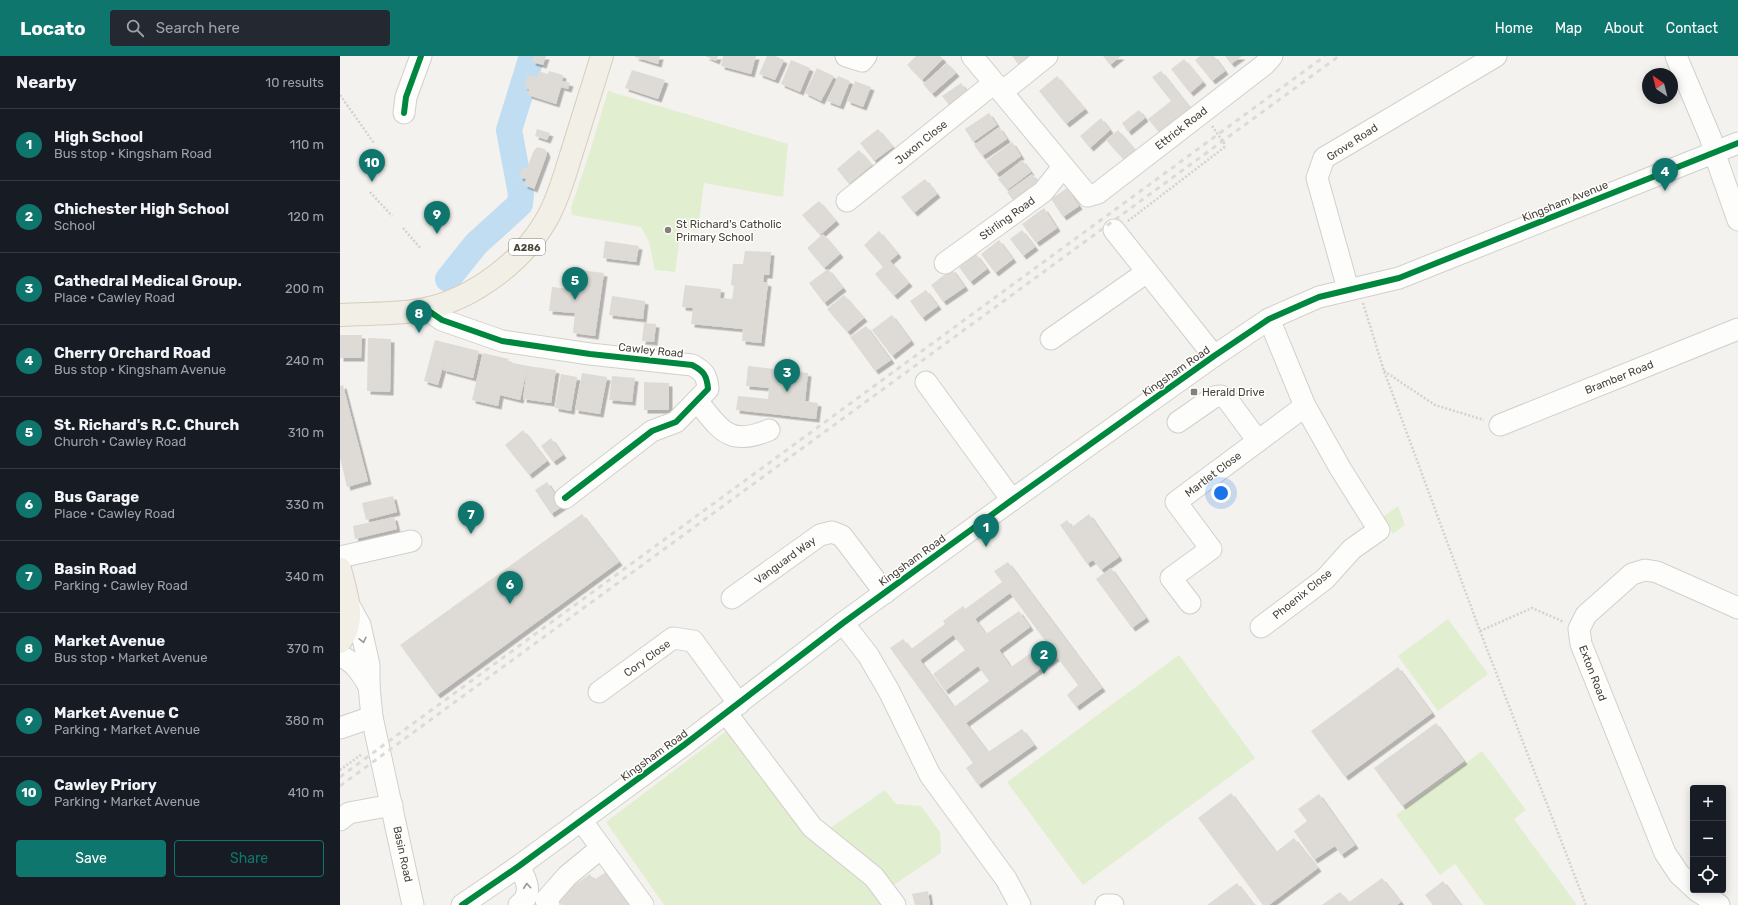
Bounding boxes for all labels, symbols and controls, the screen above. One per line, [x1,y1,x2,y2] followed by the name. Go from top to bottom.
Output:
[110,10,390,46] search box
[20,17,86,40] text: Locato
[124,17,146,39] icon: search
[156,19,240,37] text: Search here
[1495,20,1533,37] text: Home
[1555,20,1582,37] text: Map
[1604,20,1644,37] text: About
[1666,20,1718,37] text: Contact
[1642,68,1678,104] north arrow
[16,72,77,92] text: Nearby
[266,75,324,90] text: 10 results
[1153,104,1210,153] street label: Ettrick Road
[893,117,950,167] street label: Juxon Close
[1324,121,1380,164] street label: Grove Road
[54,128,143,146] text: High School
[26,137,32,152] text: 1
[290,137,324,152] text: 110 m
[54,146,212,161] text: Bus stop · Kingsham Road
[359,149,385,182] pin: 10
[1652,158,1678,191] pin: 4
[1520,178,1610,225] street label: Kingsham Avenue
[977,194,1038,243] street label: Stirling Road
[54,200,229,218] text: Chichester High School
[424,201,450,234] pin: 9
[25,209,33,224] text: 2
[288,209,324,224] text: 120 m
[54,218,95,233] text: School
[676,218,782,244] place label: St Richard's Catholic Primary School
[663,225,673,235] marker: St Richard's Catholic Primary School
[509,239,545,255] road number: A286
[562,267,588,300] pin: 5
[54,272,242,290] text: Cathedral Medical Group.
[25,281,33,296] text: 3
[285,281,324,296] text: 200 m
[54,290,175,305] text: Place · Cawley Road
[406,300,432,333] pin: 8
[618,341,684,360] street label: Cawley Road
[1140,343,1213,400] street label: Kingsham Road
[54,344,211,362] text: Cherry Orchard Road
[25,353,33,368] text: 4
[285,353,324,368] text: 240 m
[1583,358,1655,397] street label: Bramber Road
[774,359,800,392] pin: 3
[54,362,226,377] text: Bus stop · Kingsham Avenue
[1202,386,1265,399] place label: Herald Drive
[1189,387,1199,397] marker: Herald Drive
[54,416,239,434] text: St. Richard's R.C. Church
[25,425,33,440] text: 5
[288,425,324,440] text: 310 m
[54,434,186,449] text: Church · Cawley Road
[1183,449,1244,500] street label: Martlet Close
[1211,483,1231,503] your location
[54,488,139,506] text: Bus Garage
[25,497,33,512] text: 6
[285,497,324,512] text: 330 m
[458,501,484,534] pin: 7
[54,506,175,521] text: Place · Cawley Road
[973,514,999,547] pin: 1
[876,532,948,589] street label: Kingsham Road
[752,534,818,587] street label: Vanguard Way
[54,560,137,578] text: Basin Road
[1270,567,1334,622] street label: Phoenix Close
[25,569,33,584] text: 7
[285,569,324,584] text: 340 m
[497,571,523,604] pin: 6
[54,578,188,593] text: Parking · Cawley Road
[54,632,165,650] text: Market Avenue
[359,637,367,643] one-way arrow
[621,637,673,680] street label: Cory Close
[25,641,33,656] text: 8
[287,641,324,656] text: 370 m
[1031,641,1057,674] pin: 2
[1576,643,1609,703] street label: Exton Road
[54,650,207,665] text: Bus stop · Market Avenue
[54,704,179,722] text: Market Avenue C
[25,713,33,728] text: 9
[285,713,324,728] text: 380 m
[54,722,200,737] text: Parking · Market Avenue
[618,727,690,784] street label: Kingsham Road
[54,776,157,794] text: Cawley Priory
[21,785,37,800] text: 10
[288,785,324,800] text: 410 m
[1690,785,1726,893] map controls
[1690,785,1726,821] button: +
[54,794,200,809] text: Parking · Market Avenue
[1690,821,1726,857] button: −
[390,825,415,883] street label: Basin Road
[16,840,166,877] button: Save
[174,840,324,877] button: Share
[1690,857,1726,893] button: locate
[523,883,532,889] one-way arrow

